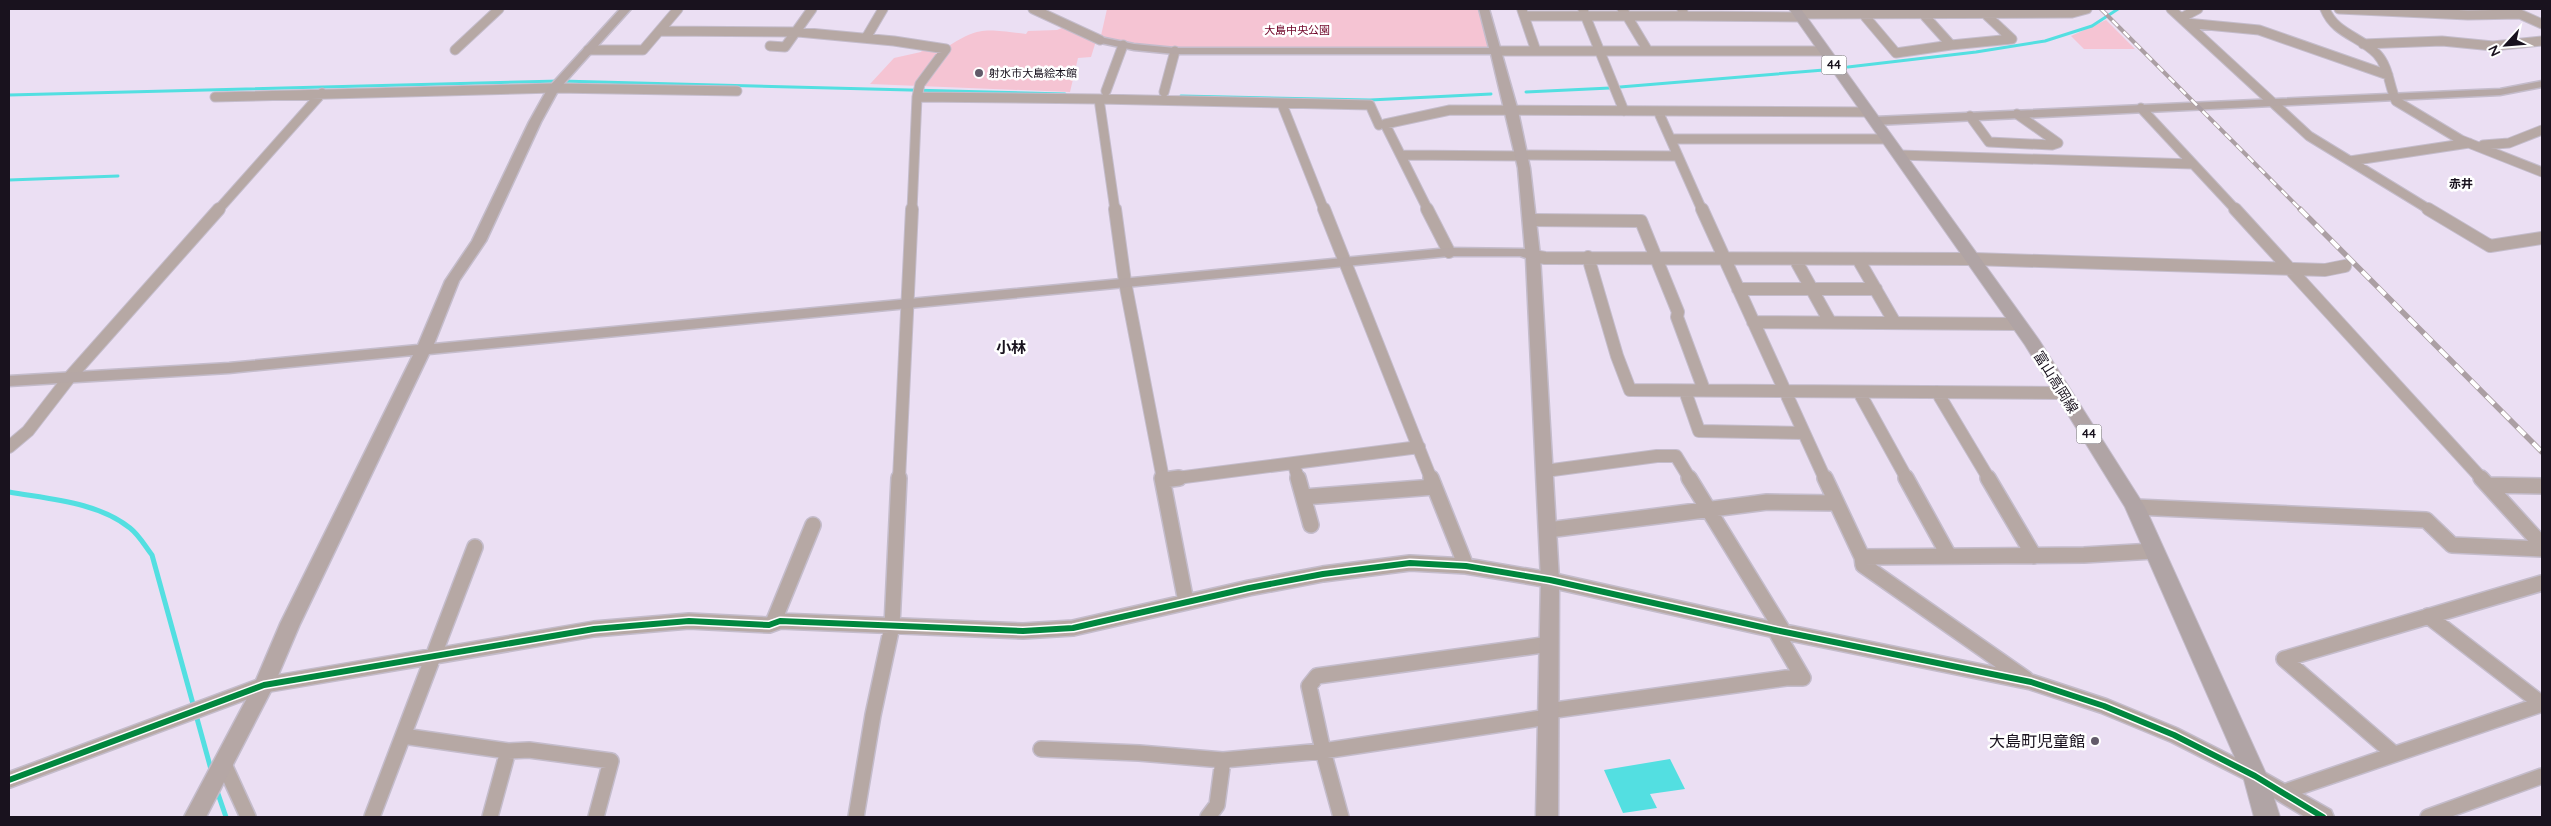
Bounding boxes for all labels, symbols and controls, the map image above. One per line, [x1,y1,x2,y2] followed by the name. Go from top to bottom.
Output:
[2481,20,2531,70] north arrow
[1264,23,1330,37] park label: 大島中央公園
[2484,42,2505,59] text: N
[1822,56,1846,74] road number: 44
[989,66,1077,80] place label: 射水市大島絵本館
[973,67,985,79] marker: 射水市大島絵本館
[2449,176,2473,191] district label: 赤井
[996,338,1026,357] district label: 小林
[2030,348,2082,416] street label: 富山高岡線
[2076,424,2102,444] road number: 44
[1989,731,2085,751] place label: 大島町児童館
[2089,735,2101,747] marker: 大島町児童館

